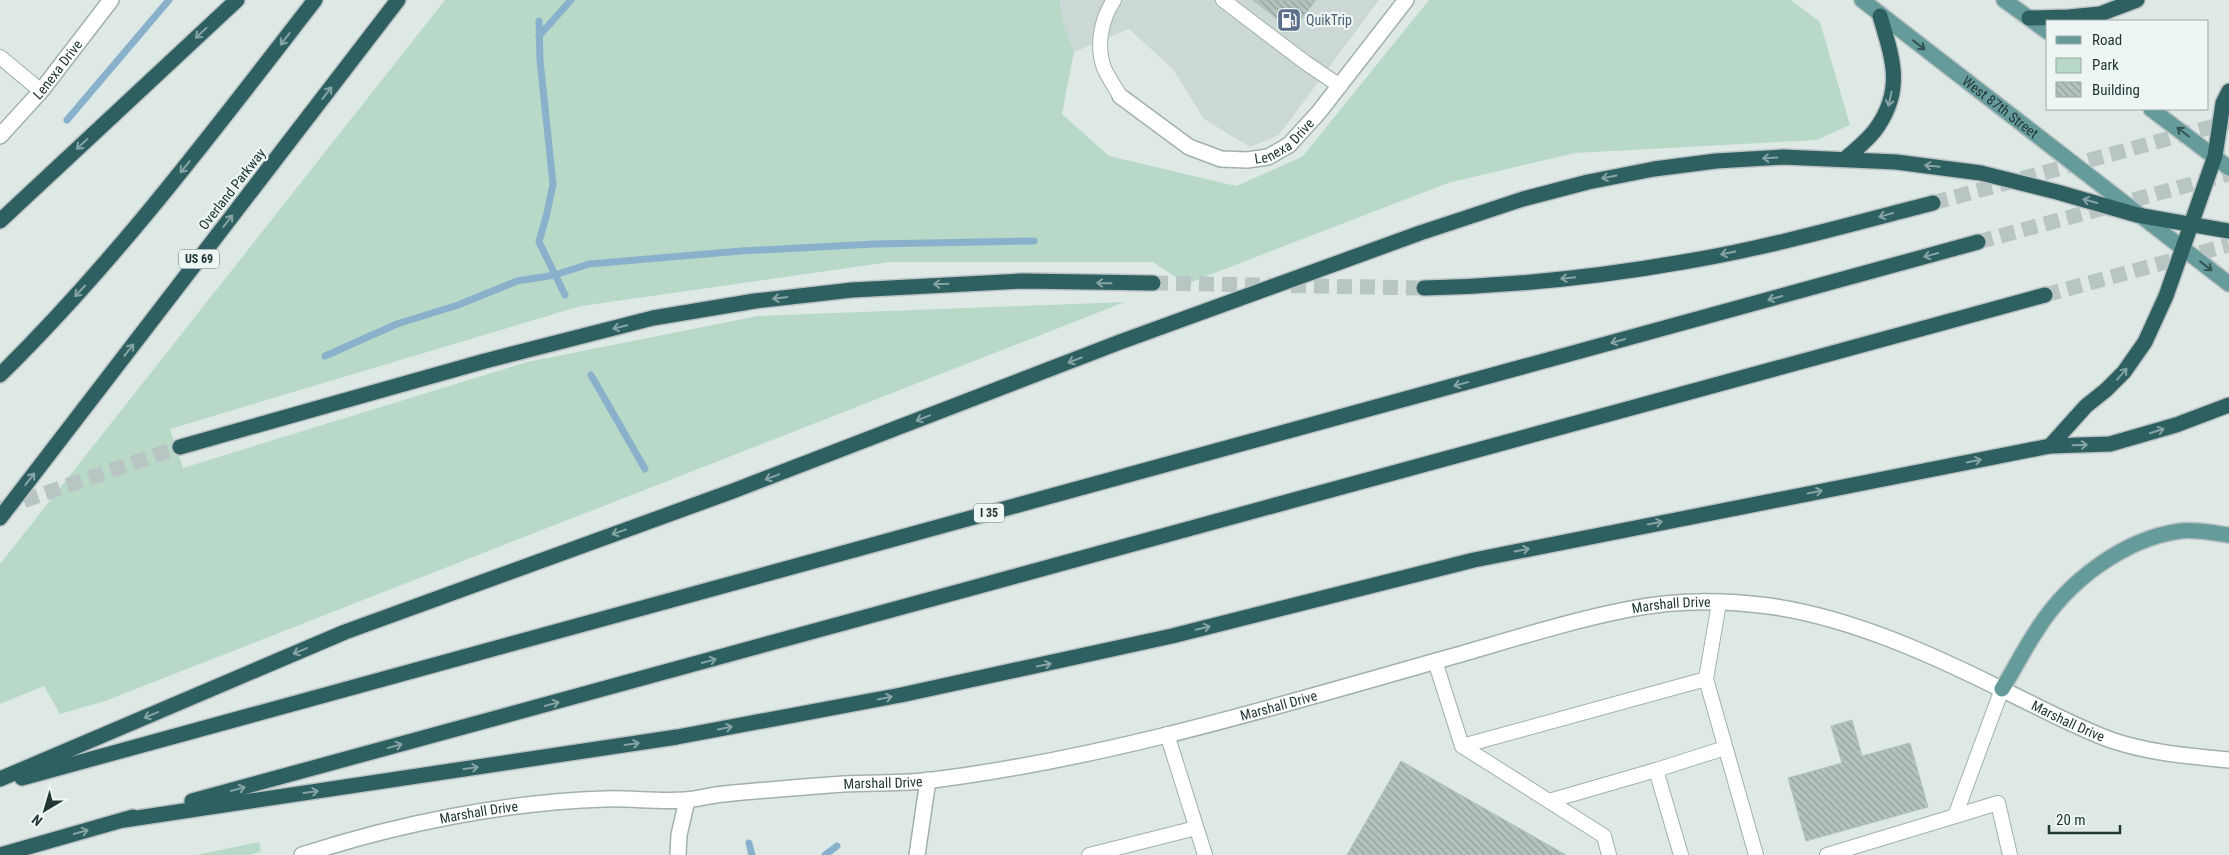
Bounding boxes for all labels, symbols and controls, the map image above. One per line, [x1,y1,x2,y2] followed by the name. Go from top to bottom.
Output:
[1276,7,1302,33] fuel station icon: QuikTrip
[1306,12,1352,28] place label: QuikTrip
[2046,20,2209,110] legend
[195,27,207,39] one-way arrow
[2092,31,2122,49] text: Road
[279,32,290,45] one-way arrow
[30,36,86,102] street label: Lenexa Drive
[1912,40,1925,51] one-way arrow
[2092,56,2119,74] text: Park
[1959,73,2042,141] street label: West 87th Street
[2092,81,2140,99] text: Building
[322,86,332,100] one-way arrow
[1885,90,1894,106] one-way arrow
[1253,115,1317,167] street label: Lenexa Drive
[2177,127,2190,138] one-way arrow
[76,138,89,150] one-way arrow
[195,145,269,233] street label: Overland Parkway
[1762,154,1778,163] one-way arrow
[179,160,190,173] one-way arrow
[1924,161,1940,171] one-way arrow
[1601,173,1617,183] one-way arrow
[2083,196,2099,206] one-way arrow
[1879,211,1895,220] one-way arrow
[223,214,233,228] one-way arrow
[1721,249,1737,259] one-way arrow
[179,250,219,268] road number: US 69
[1924,251,1940,261] one-way arrow
[2199,261,2212,272] one-way arrow
[1560,273,1576,283] one-way arrow
[1096,278,1112,288] one-way arrow
[934,280,950,289] one-way arrow
[74,284,86,297] one-way arrow
[772,293,788,303] one-way arrow
[1767,294,1783,303] one-way arrow
[612,323,628,332] one-way arrow
[1610,337,1626,346] one-way arrow
[123,344,134,357] one-way arrow
[1068,356,1083,365] one-way arrow
[2116,367,2128,380] one-way arrow
[1454,380,1470,389] one-way arrow
[916,414,931,423] one-way arrow
[2148,426,2164,436] one-way arrow
[2071,440,2087,450] one-way arrow
[1966,456,1982,465] one-way arrow
[24,473,35,486] one-way arrow
[764,473,779,482] one-way arrow
[1807,487,1823,496] one-way arrow
[974,503,1004,522] road number: I 35
[1647,518,1663,528] one-way arrow
[612,528,627,537] one-way arrow
[1513,545,1529,554] one-way arrow
[1630,594,1711,616] street label: Marshall Drive
[1194,623,1210,633] one-way arrow
[293,647,308,657] one-way arrow
[701,656,717,665] one-way arrow
[1036,660,1052,669] one-way arrow
[1238,687,1319,724] street label: Marshall Drive
[877,692,893,702] one-way arrow
[2029,697,2107,745] street label: Marshall Drive
[544,699,560,708] one-way arrow
[144,710,159,720] one-way arrow
[717,723,733,733] one-way arrow
[624,739,640,749] one-way arrow
[387,741,403,751] one-way arrow
[463,763,479,773] one-way arrow
[843,773,923,792] street label: Marshall Drive
[230,784,246,793] one-way arrow
[20,785,70,835] north arrow
[302,787,318,797] one-way arrow
[438,798,519,827] street label: Marshall Drive
[2049,802,2120,834] scale bar
[29,811,45,829] text: N
[2056,811,2086,829] text: 20 m
[72,827,88,836] one-way arrow

